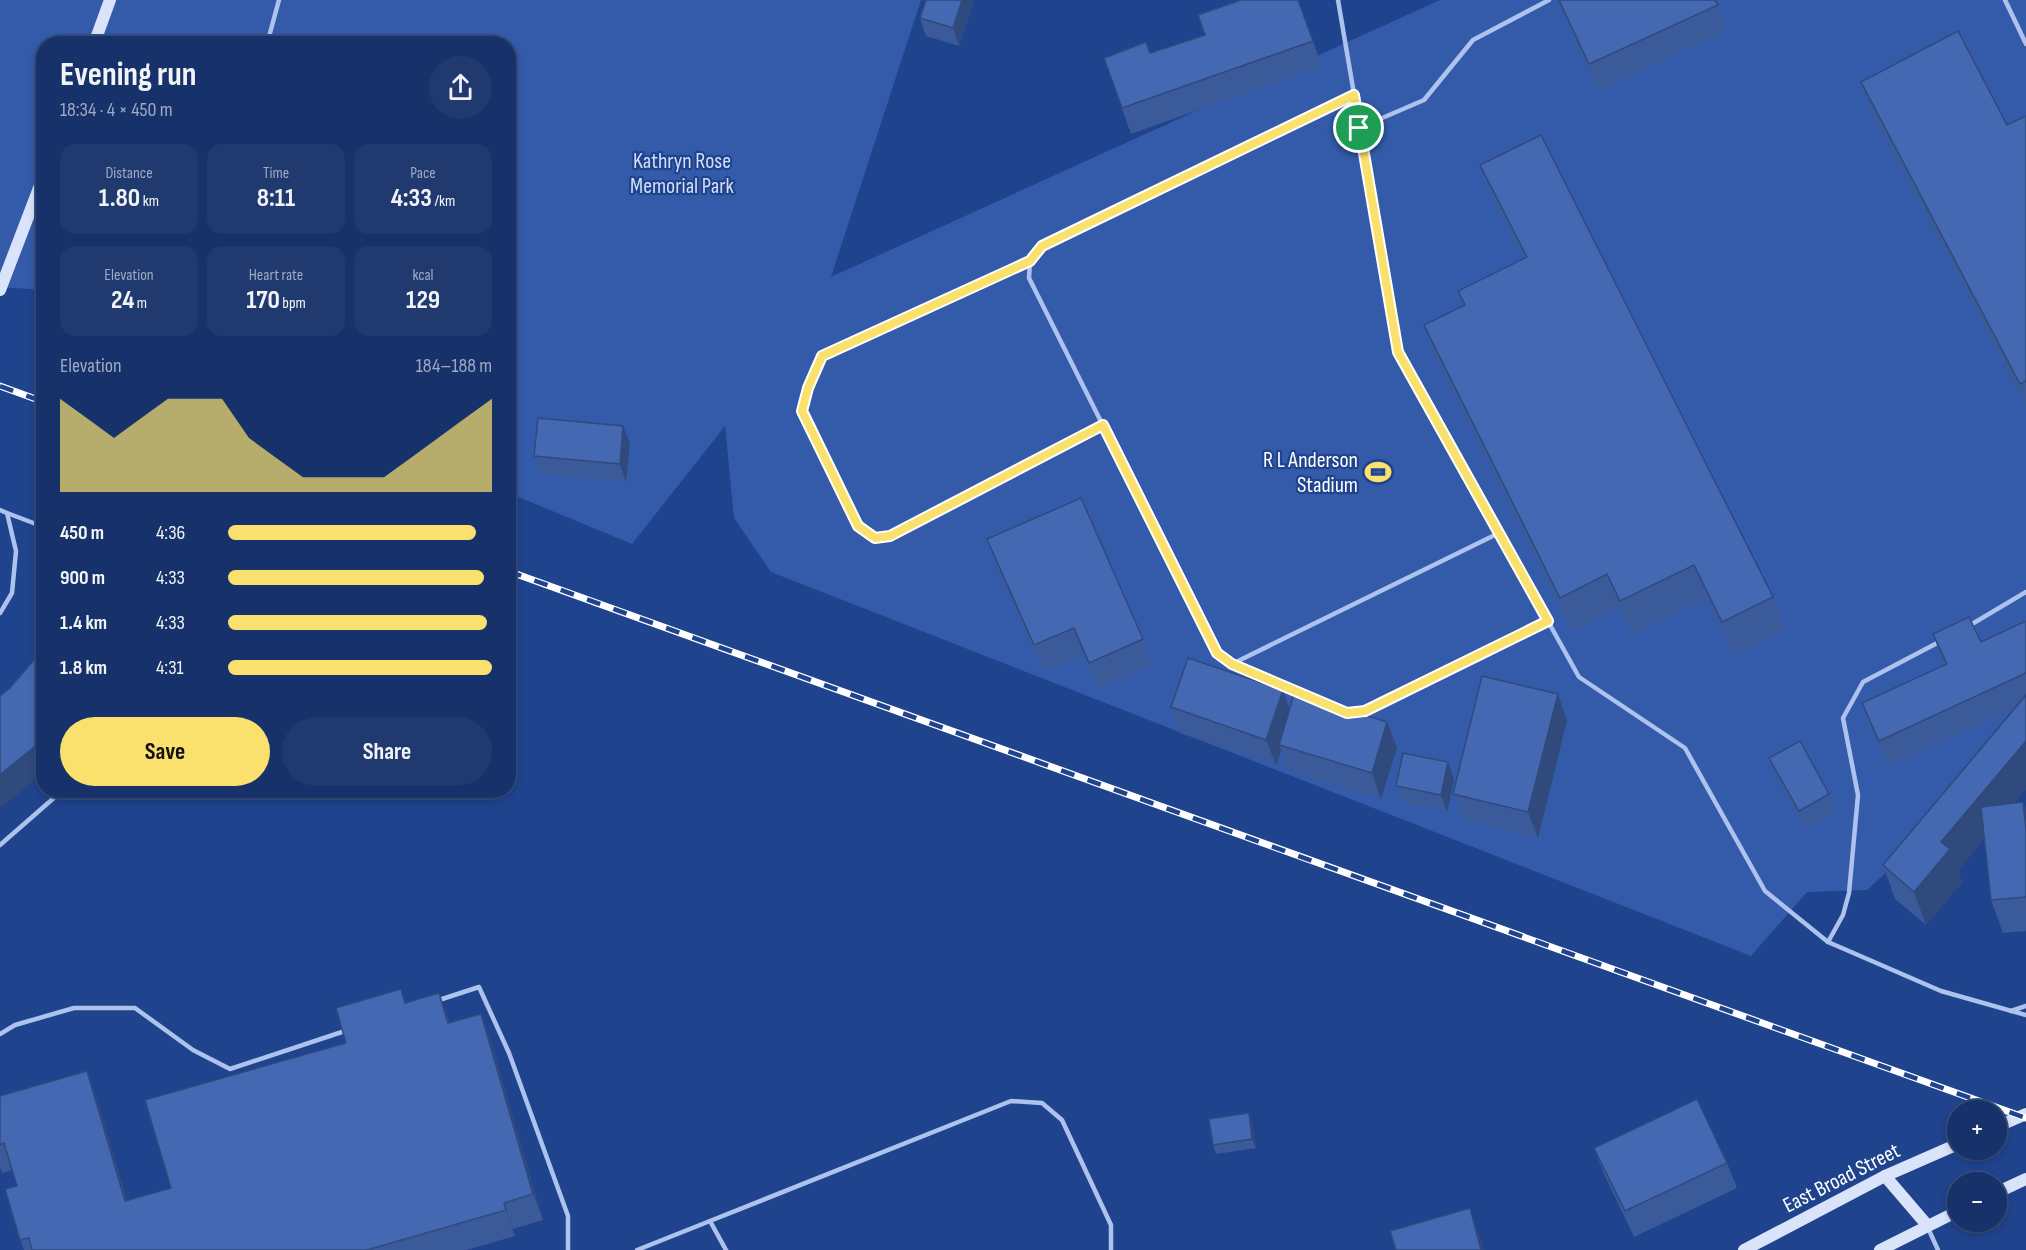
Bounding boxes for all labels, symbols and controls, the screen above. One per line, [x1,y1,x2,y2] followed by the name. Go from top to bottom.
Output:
[60,55,196,95] text: Evening run
[429,56,492,119] button: share
[60,98,173,122] text: 18:34 · 4 × 450 m
[1333,102,1384,153] pin
[1342,111,1375,144] icon: arrive
[630,148,735,200] park label: Kathryn Rose Memorial Park
[105,164,153,183] text: Distance
[263,164,289,183] text: Time
[410,164,436,183] text: Pace
[99,183,140,214] text: 1.80
[257,183,295,214] text: 8:11
[391,183,432,214] text: 4:33
[140,192,159,211] text: km
[432,192,455,211] text: /km
[104,266,154,285] text: Elevation
[249,266,303,285] text: Heart rate
[412,266,434,285] text: kcal
[111,285,134,316] text: 24
[246,285,280,316] text: 170
[406,285,440,316] text: 129
[134,294,147,313] text: m
[280,294,306,313] text: bpm
[60,354,122,378] text: Elevation
[416,354,492,378] text: 184–188 m
[1263,447,1358,499] place label: R L Anderson Stadium
[1363,457,1393,487] sports icon: R L Anderson Stadium
[60,521,104,545] text: 450 m
[156,521,185,545] text: 4:36
[60,566,105,590] text: 900 m
[156,566,185,590] text: 4:33
[60,611,107,635] text: 1.4 km
[156,611,185,635] text: 4:33
[60,656,107,680] text: 1.8 km
[156,656,184,680] text: 4:31
[60,717,270,786] button: Save
[282,717,492,786] button: Share
[1947,1100,2007,1232] map controls
[1947,1100,2007,1160] button: +
[1779,1137,1905,1219] street label: East Broad Street
[1947,1172,2007,1232] button: −

